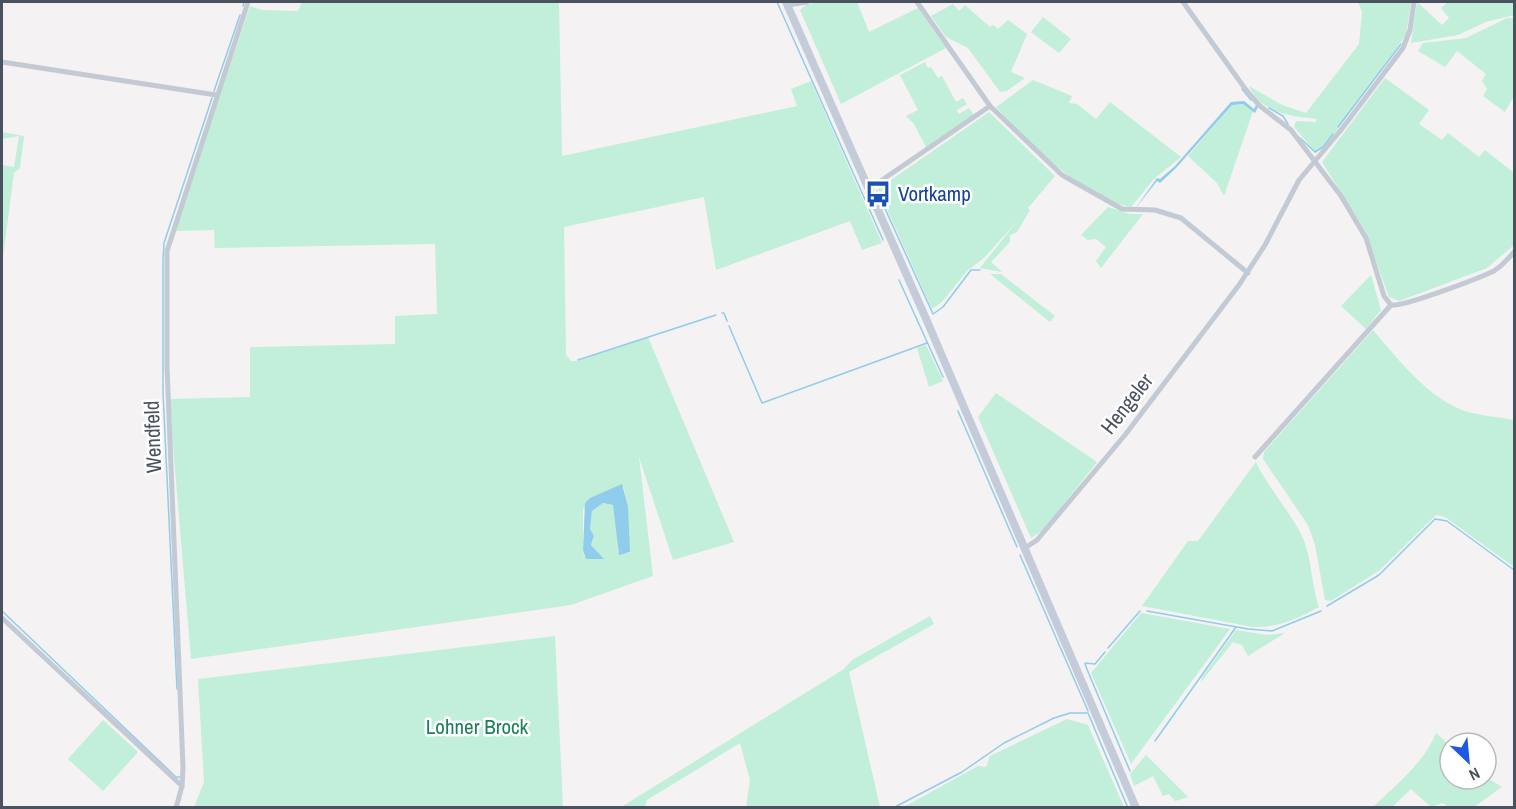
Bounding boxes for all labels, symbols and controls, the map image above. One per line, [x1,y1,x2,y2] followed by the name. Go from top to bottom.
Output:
[863,179,893,209] bus stop icon: Vortkamp
[898,179,971,208] place label: Vortkamp
[1094,367,1160,440] street label: Hengeler
[137,400,168,474] street label: Wendfeld
[426,712,529,741] park label: Lohner Brock
[1438,731,1498,791] north arrow
[1465,763,1484,786] text: N

